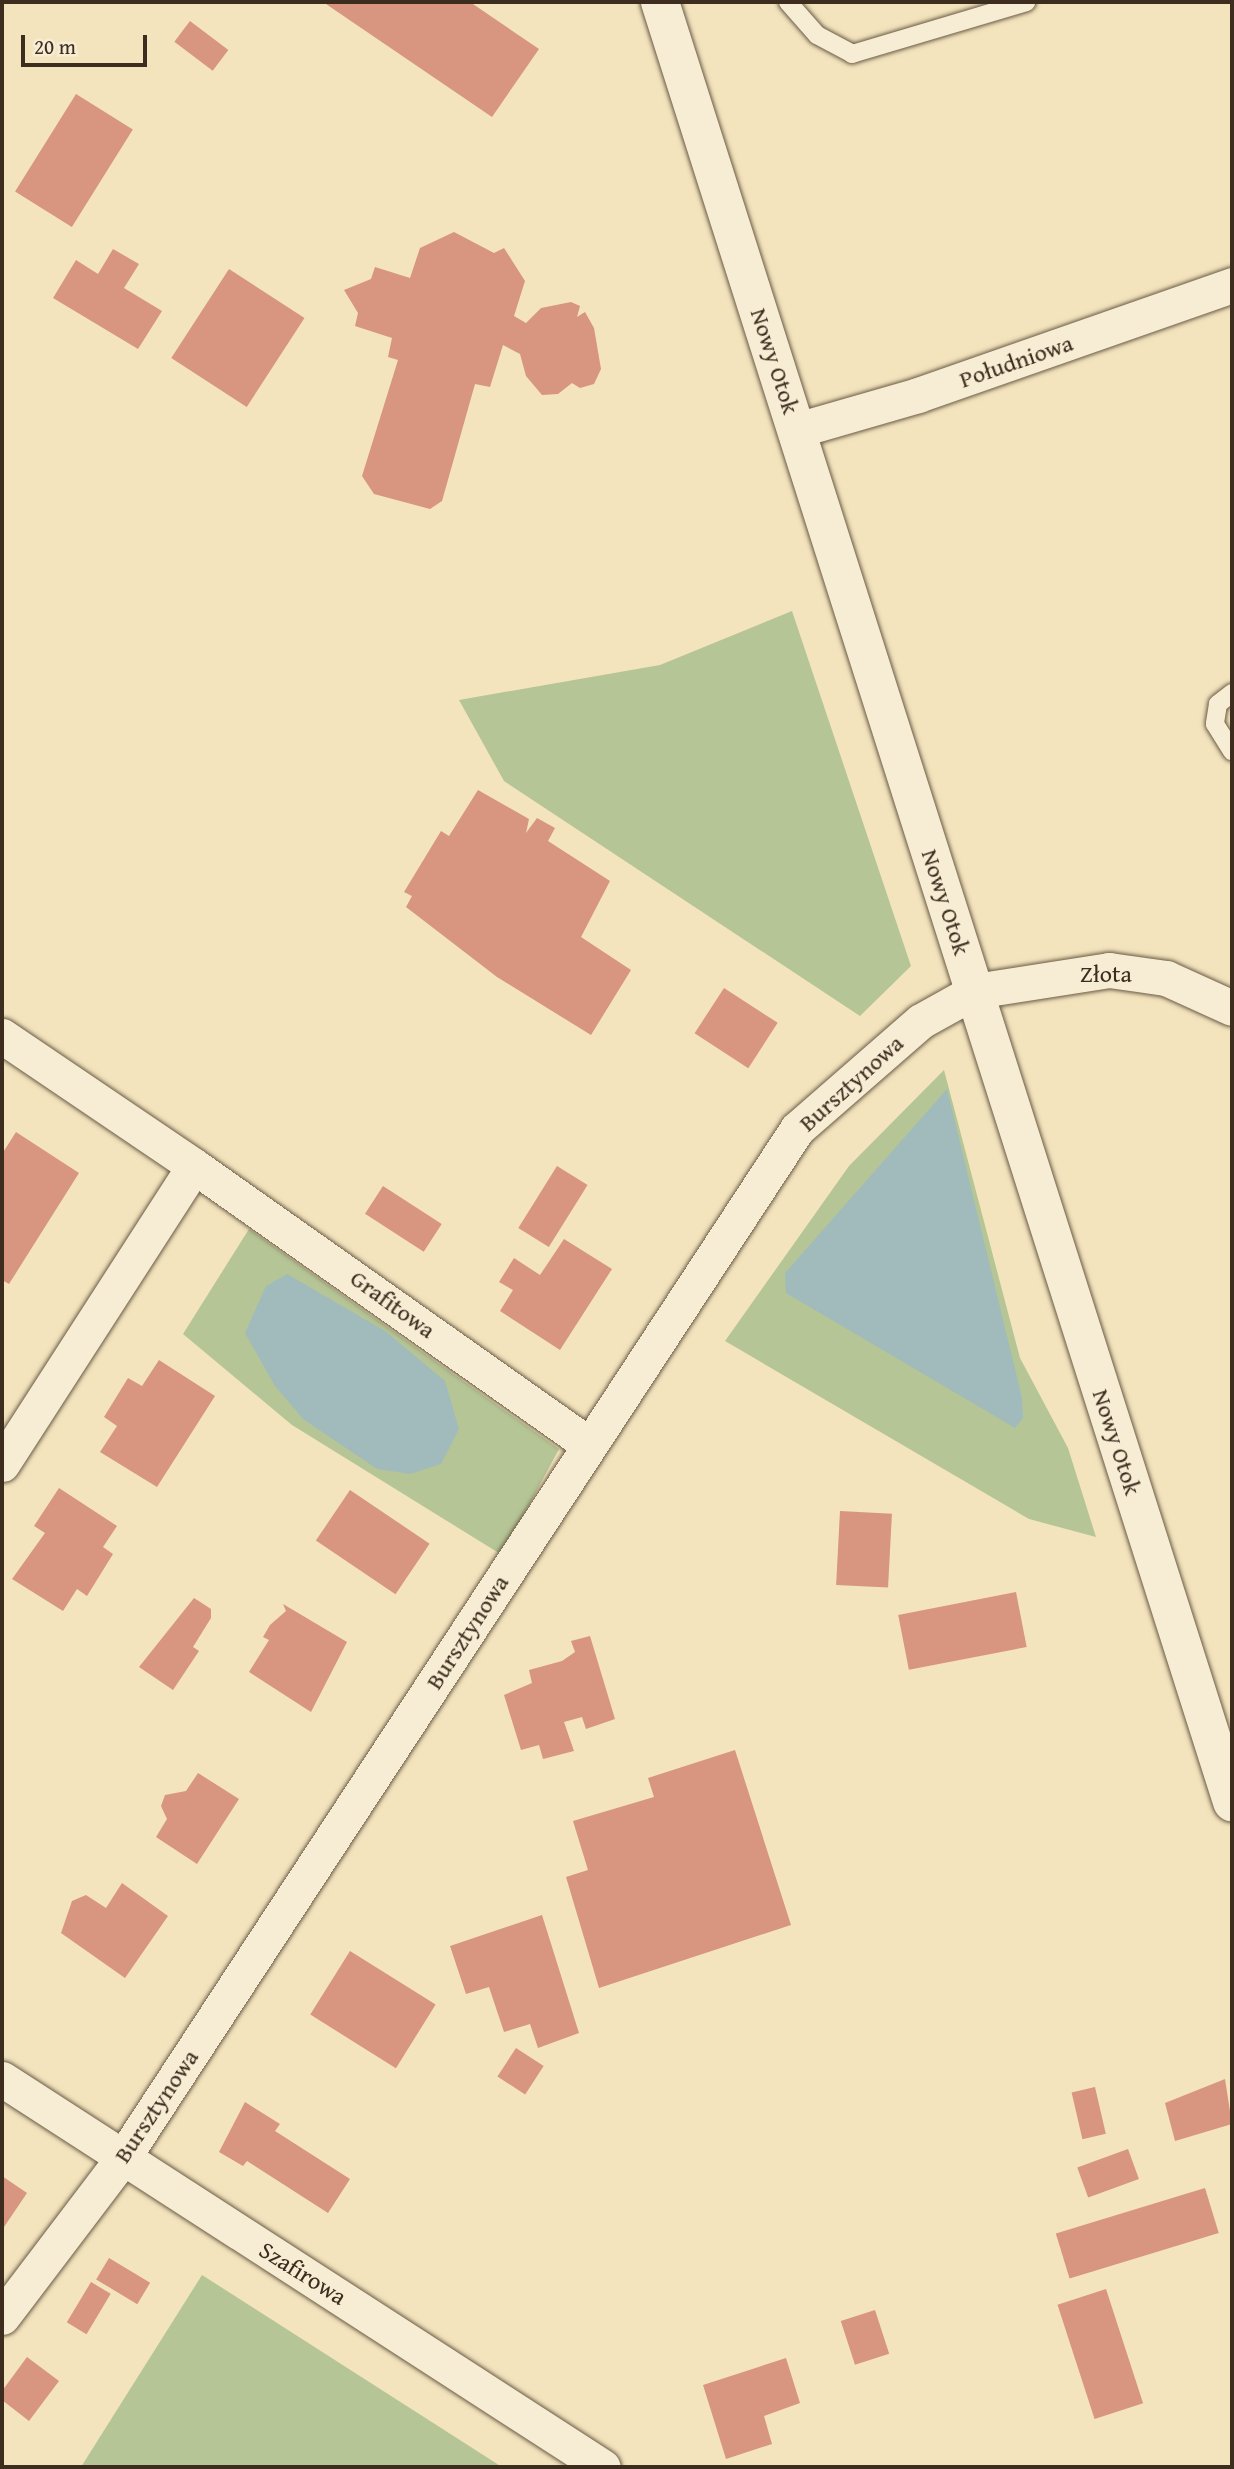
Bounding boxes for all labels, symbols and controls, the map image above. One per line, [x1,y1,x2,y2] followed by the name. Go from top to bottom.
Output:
[24,21,150,65] scale bar
[34,31,76,62] text: 20 m
[744,305,806,417] street label: Nowy Otok
[955,328,1077,394] street label: Południowa
[915,846,977,958] street label: Nowy Otok
[1080,960,1132,988] street label: Złota
[793,1029,909,1137] street label: Bursztynowa
[345,1264,441,1344] street label: Grafitowa
[1086,1386,1148,1498] street label: Nowy Otok
[419,1570,515,1694] street label: Bursztynowa
[108,2044,204,2168] street label: Bursztynowa
[254,2235,352,2311] street label: Szafirowa

